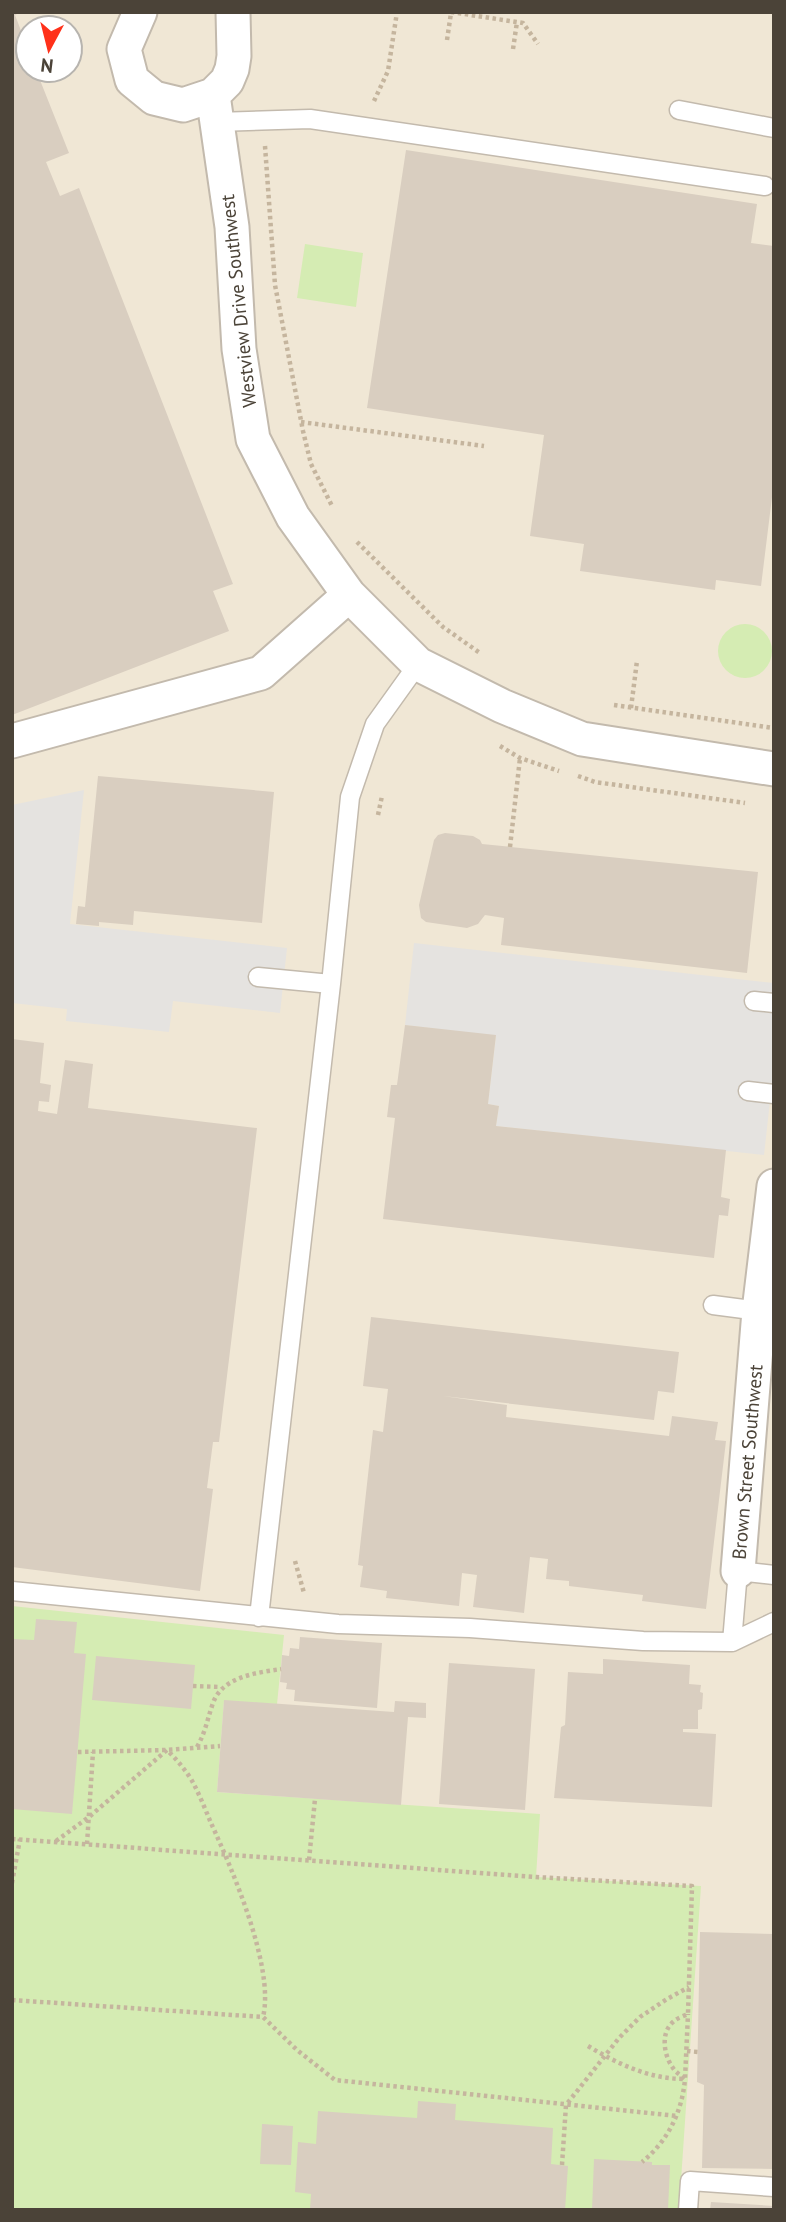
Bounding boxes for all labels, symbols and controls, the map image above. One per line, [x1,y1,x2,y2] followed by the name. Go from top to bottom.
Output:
[14,14,84,84] north arrow
[39,53,55,79] text: N
[215,193,261,409] street label: Westview Drive Southwest
[727,1363,768,1561] street label: Brown Street Southwest

